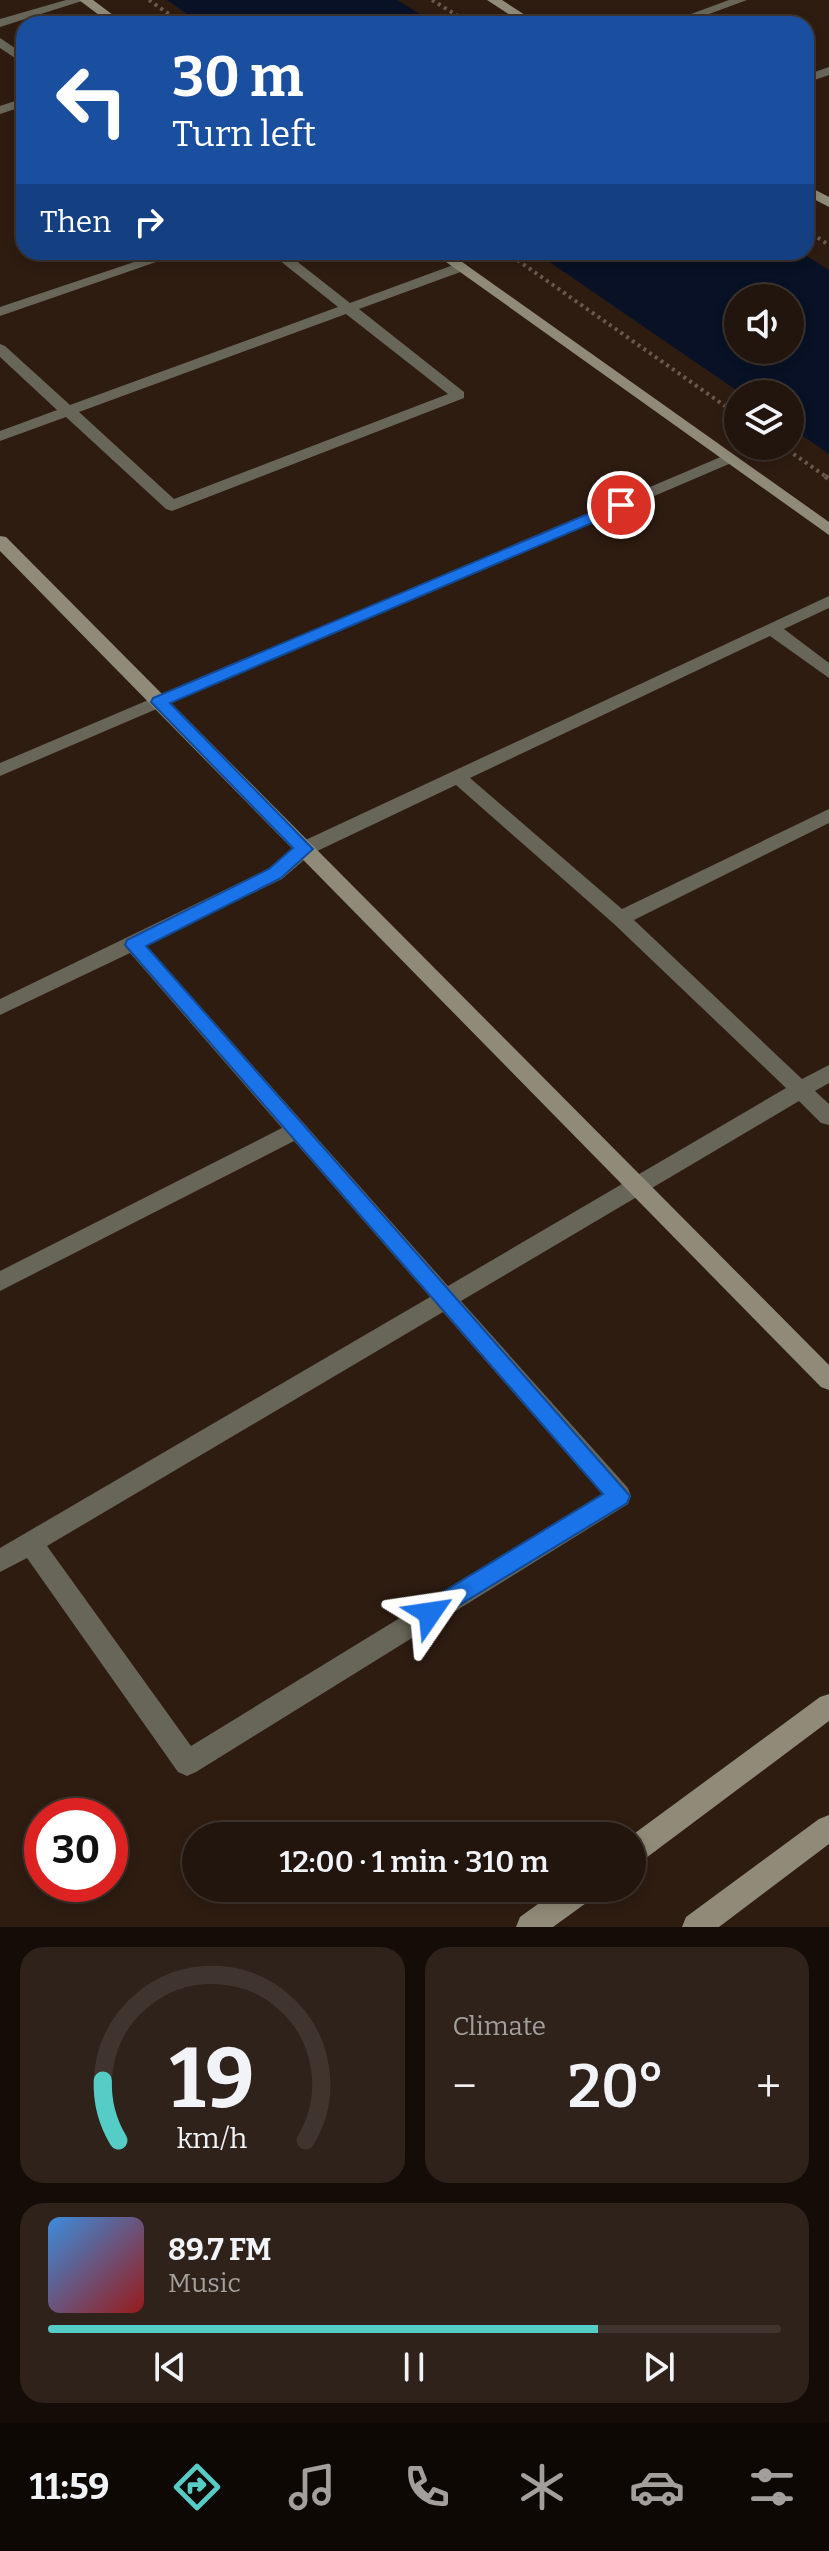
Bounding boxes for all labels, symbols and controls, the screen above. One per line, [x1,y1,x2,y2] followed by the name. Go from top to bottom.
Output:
[172,44,303,111] text: 30 m
[40,48,144,152] icon: left
[172,112,316,156] text: Turn left
[127,200,171,244] icon: right
[40,204,111,240] text: Then
[724,284,804,460] map controls
[724,284,804,364] button: sound
[724,380,804,460] button: layers
[587,471,655,539] pin
[599,483,643,527] icon: arrive
[388,1571,472,1655] position arrow
[24,1798,128,1902] speed limit sign: 30
[279,1844,549,1880] text: 12:00 · 1 min · 310 m
[453,2011,546,2042] text: Climate
[170,2029,255,2129] text: 19
[568,2051,665,2123] text: 20°
[453,2060,477,2113] text: −
[756,2060,781,2113] text: +
[177,2121,248,2156] text: km/h
[168,2232,271,2268] text: 89.7 FM
[168,2268,241,2299] text: Music
[148,2345,192,2389] icon: previous
[392,2345,436,2389] icon: pause
[637,2345,681,2389] icon: next
[169,2459,225,2515] icon: directions
[284,2459,340,2515] icon: music
[399,2459,455,2515] icon: phone
[514,2459,570,2515] icon: climate
[629,2459,685,2515] icon: car
[744,2459,800,2515] icon: filters
[29,2465,110,2509] text: 11:59

